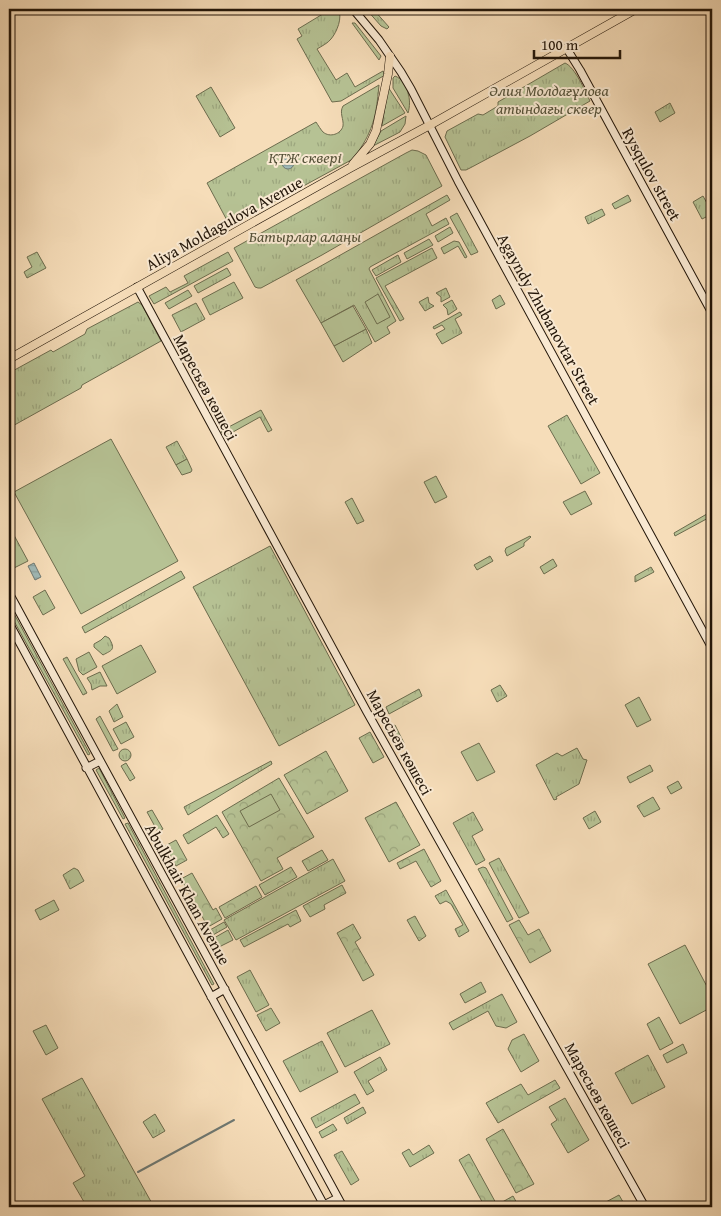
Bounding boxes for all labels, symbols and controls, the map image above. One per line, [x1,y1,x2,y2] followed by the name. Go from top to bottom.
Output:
[534,28,620,60] scale bar
[541,34,579,55] text: 100 m
[489,78,609,120] park label: Әлия Молдағұлова атындағы сквер
[616,123,688,225] street label: Rysqulov street
[268,145,342,169] park label: ҚТЖ сквері
[141,170,307,276] street label: Aliya Moldagulova Avenue
[249,224,361,248] park label: Батырлар алаңы
[492,229,606,409] street label: Agayndy Zhubanovtar Street
[168,329,244,445] street label: Маресьев көшесі
[361,685,439,800] street label: Маресьев көшесі
[139,819,237,969] street label: Abulkhair Khan Avenue
[559,1038,637,1153] street label: Маресьев көшесі

